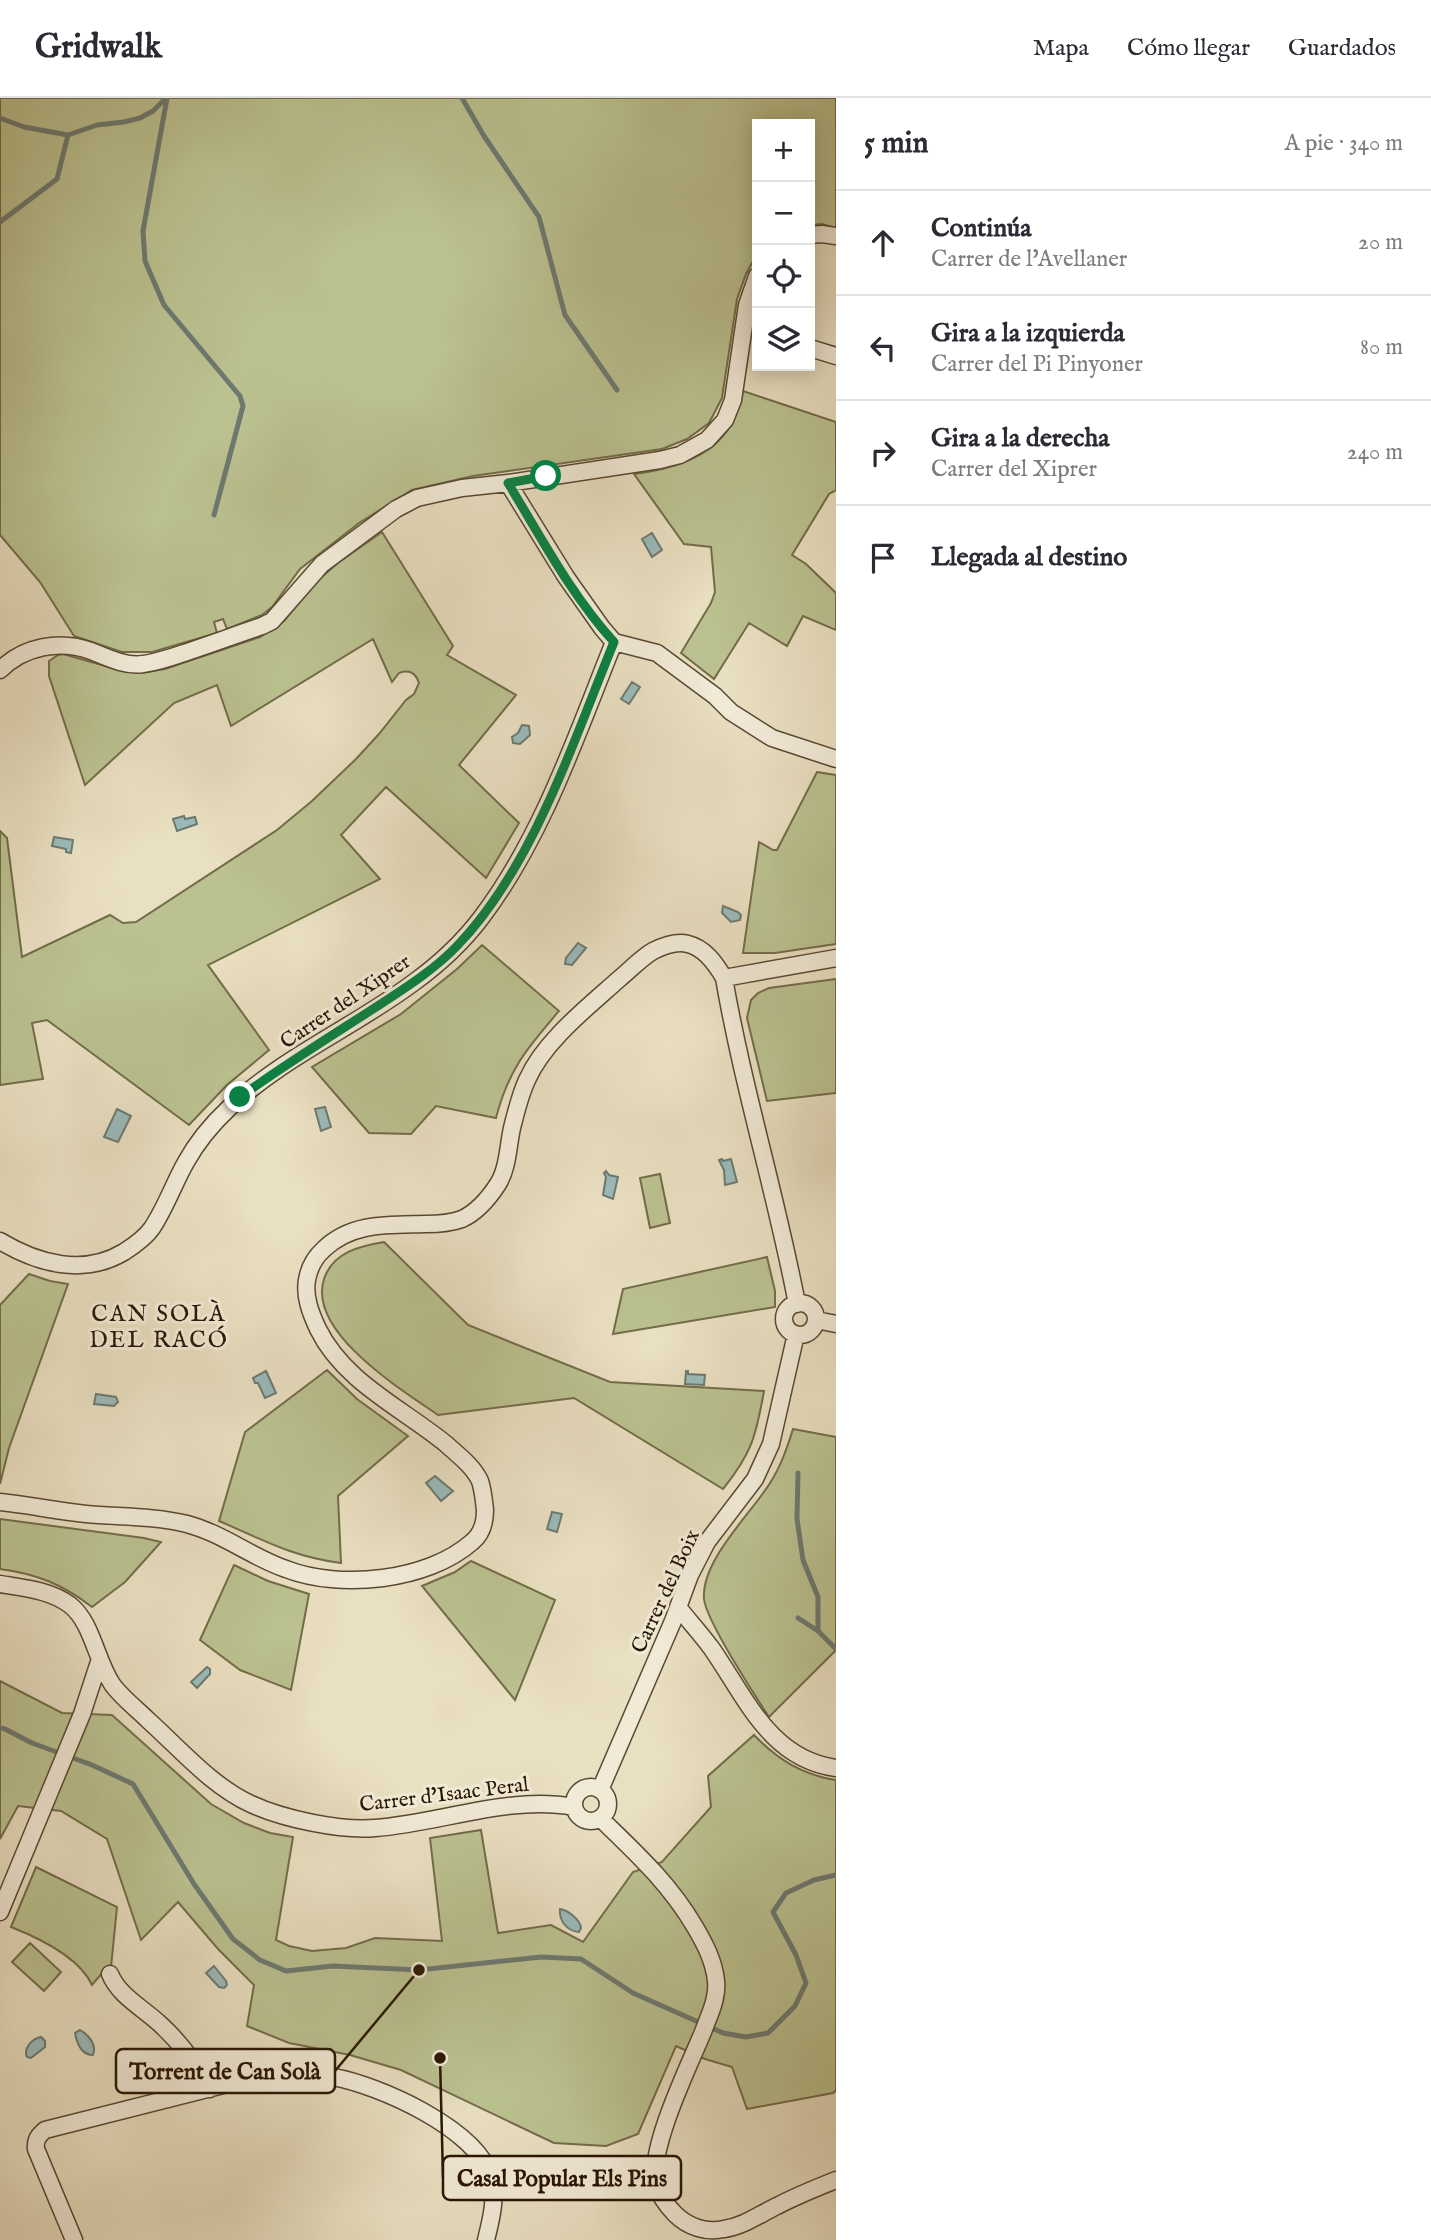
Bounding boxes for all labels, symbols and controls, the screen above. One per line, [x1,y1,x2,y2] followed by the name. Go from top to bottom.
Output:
[35,27,162,69] text: Gridwalk
[1033,33,1089,64] text: Mapa
[1127,33,1250,64] text: Cómo llegar
[1288,33,1396,64] text: Guardados
[752,119,815,371] map controls
[752,119,815,182] button: +
[864,125,929,163] text: 5 min
[1284,129,1403,158] text: A pie · 340 m
[752,182,815,245] button: −
[931,212,1032,245] text: Continúa
[864,224,902,262] icon: ahead
[1358,228,1403,257] text: 20 m
[752,245,815,308] button: locate
[931,245,1127,274] text: Carrer de l'Avellaner
[752,308,815,371] button: layers
[931,317,1125,350] text: Gira a la izquierda
[864,329,902,367] icon: left
[1360,333,1403,362] text: 80 m
[931,350,1143,379] text: Carrer del Pi Pinyoner
[931,422,1110,455] text: Gira a la derecha
[864,434,902,472] icon: right
[1347,438,1403,467] text: 240 m
[931,455,1097,484] text: Carrer del Xiprer
[530,460,561,491] route start
[864,539,902,577] icon: arrive
[931,541,1127,574] text: Llegada al destino
[275,949,416,1056] street label: Carrer del Xiprer
[224,1081,255,1112] route end
[89,1299,229,1355] district label: CAN SOLÀ DEL RACÓ
[626,1525,707,1658] street label: Carrer del Boix
[358,1772,531,1819] street label: Carrer d'Isaac Peral
[116,2049,335,2093] callout: Torrent de Can Solà
[128,2058,322,2087] text: Torrent de Can Solà
[443,2156,681,2200] callout: Casal Popular Els Pins
[457,2165,667,2194] text: Casal Popular Els Pins

